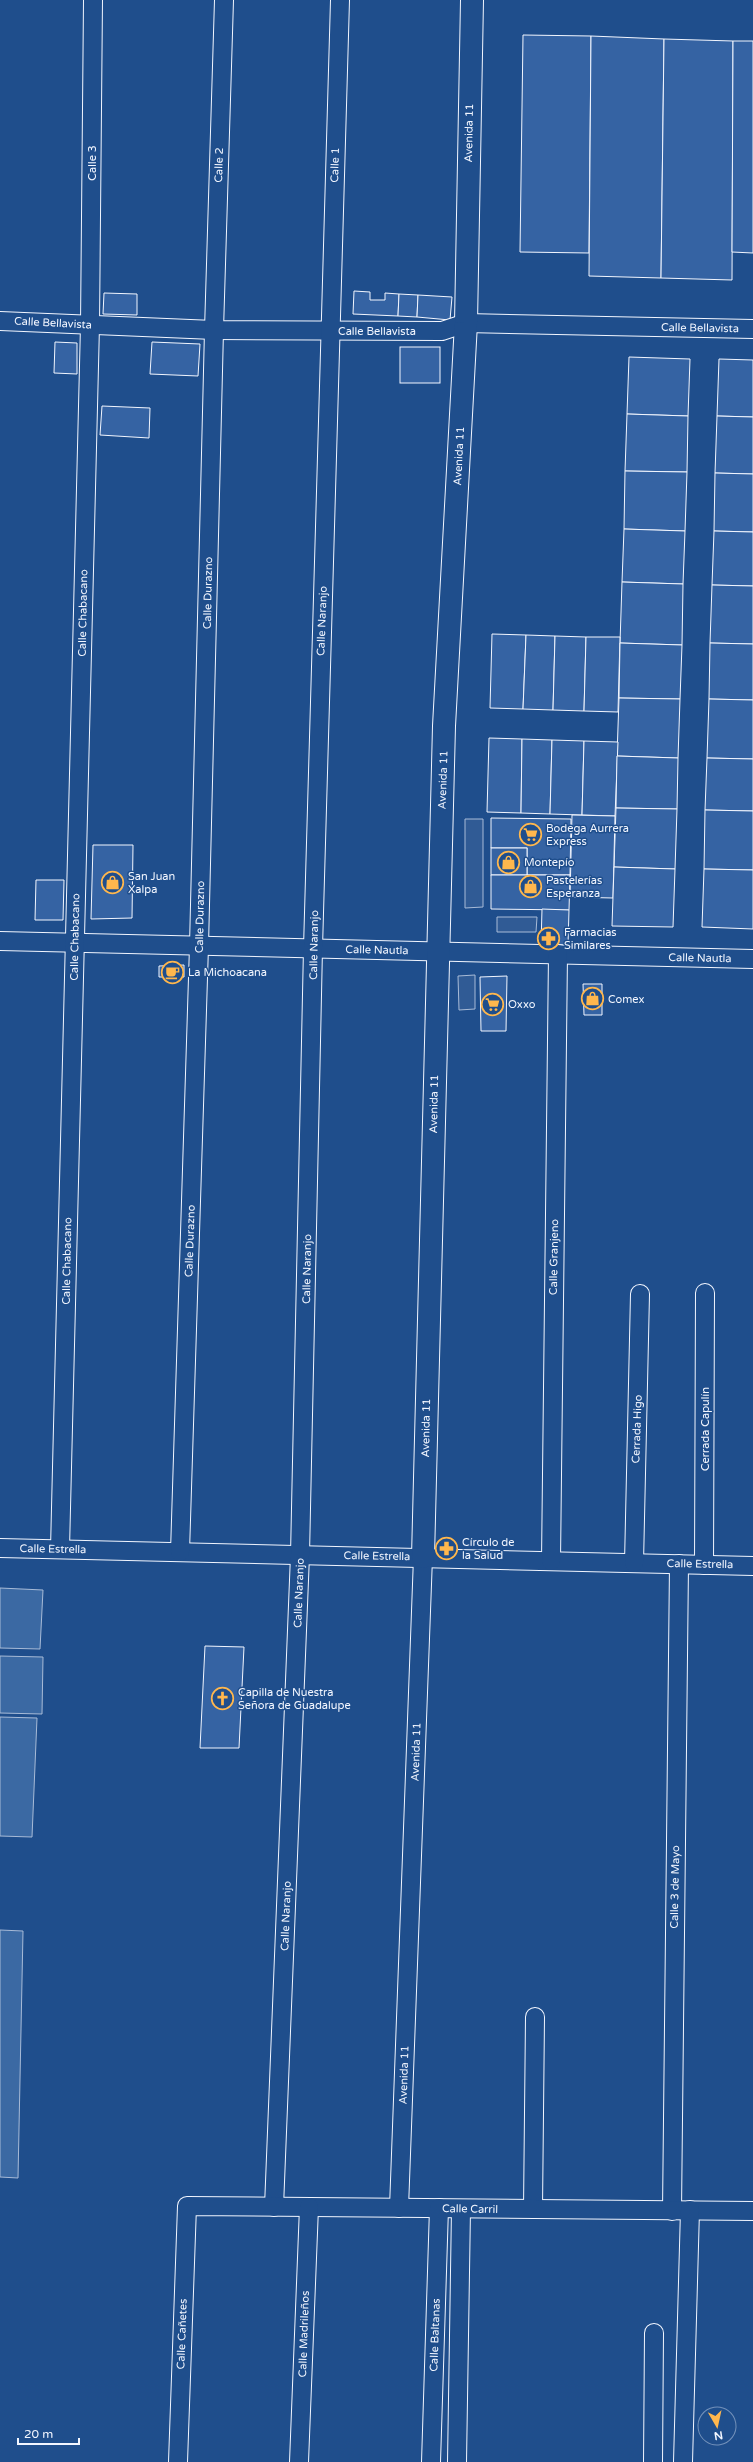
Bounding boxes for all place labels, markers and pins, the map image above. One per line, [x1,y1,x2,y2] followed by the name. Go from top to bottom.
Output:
[518,821,544,847] supermarket icon: Bodega Aurrera Express
[546,822,629,848] place label: Bodega Aurrera Express
[496,849,522,875] shop icon: Montepío
[524,856,575,869] place label: Montepío
[99,869,125,895] shop icon: San Juan Xalpa
[128,870,175,896] place label: San Juan Xalpa
[518,873,544,899] shop icon: Pastelerías Esperanza
[546,874,602,900] place label: Pastelerías Esperanza
[535,925,561,951] pharmacy icon: Farmacias Similares
[564,926,617,952] place label: Farmacias Similares
[159,959,185,985] cafe icon: La Michoacana
[188,966,267,979] place label: La Michoacana
[580,986,606,1012] shop icon: Comex
[480,991,506,1017] supermarket icon: Oxxo
[608,993,644,1006] place label: Comex
[508,998,536,1011] place label: Oxxo
[434,1535,460,1561] pharmacy icon: Círculo de la Salud
[462,1536,514,1562] place label: Círculo de la Salud
[209,1685,235,1711] church icon: Capilla de Nuestra Señora de Guadalupe
[238,1686,351,1712] place label: Capilla de Nuestra Señora de Guadalupe

